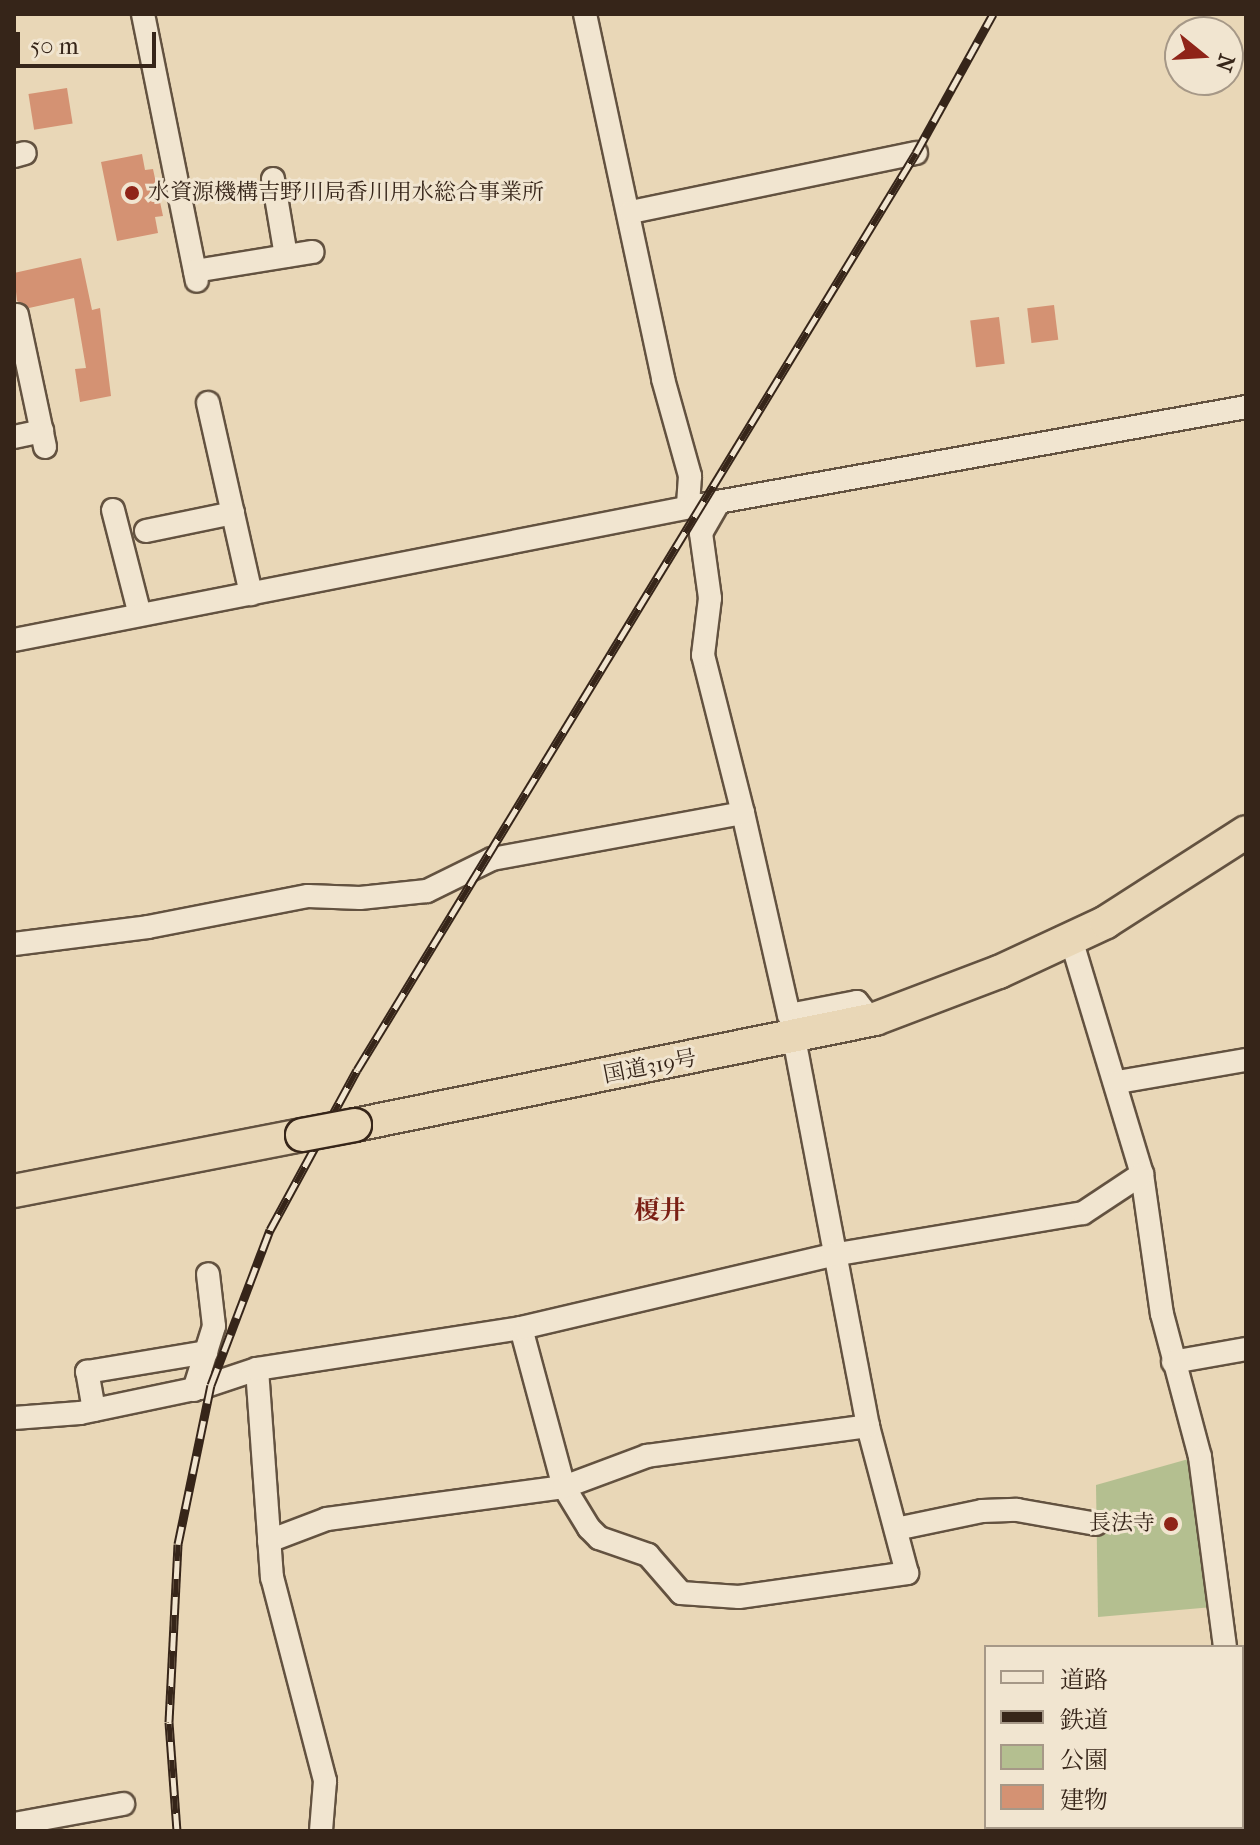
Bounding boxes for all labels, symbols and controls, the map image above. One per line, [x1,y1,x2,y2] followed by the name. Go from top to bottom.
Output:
[20,16,160,66] scale bar
[1164,16,1244,96] north arrow
[30,32,79,60] text: 50 m
[1210,51,1240,75] text: N
[148,180,544,206] place label: 水資源機構吉野川局香川用水総合事業所
[123,184,141,202] marker: 水資源機構吉野川局香川用水総合事業所
[601,1045,699,1089] street label: 国道319号
[634,1195,686,1227] district label: 榎井
[1089,1511,1155,1537] place label: 長法寺
[1162,1515,1180,1533] marker: 長法寺
[984,1645,1244,1829] legend
[1060,1666,1108,1694] text: 道路
[1060,1706,1108,1734] text: 鉄道
[1060,1746,1108,1774] text: 公園
[1060,1786,1108,1814] text: 建物

